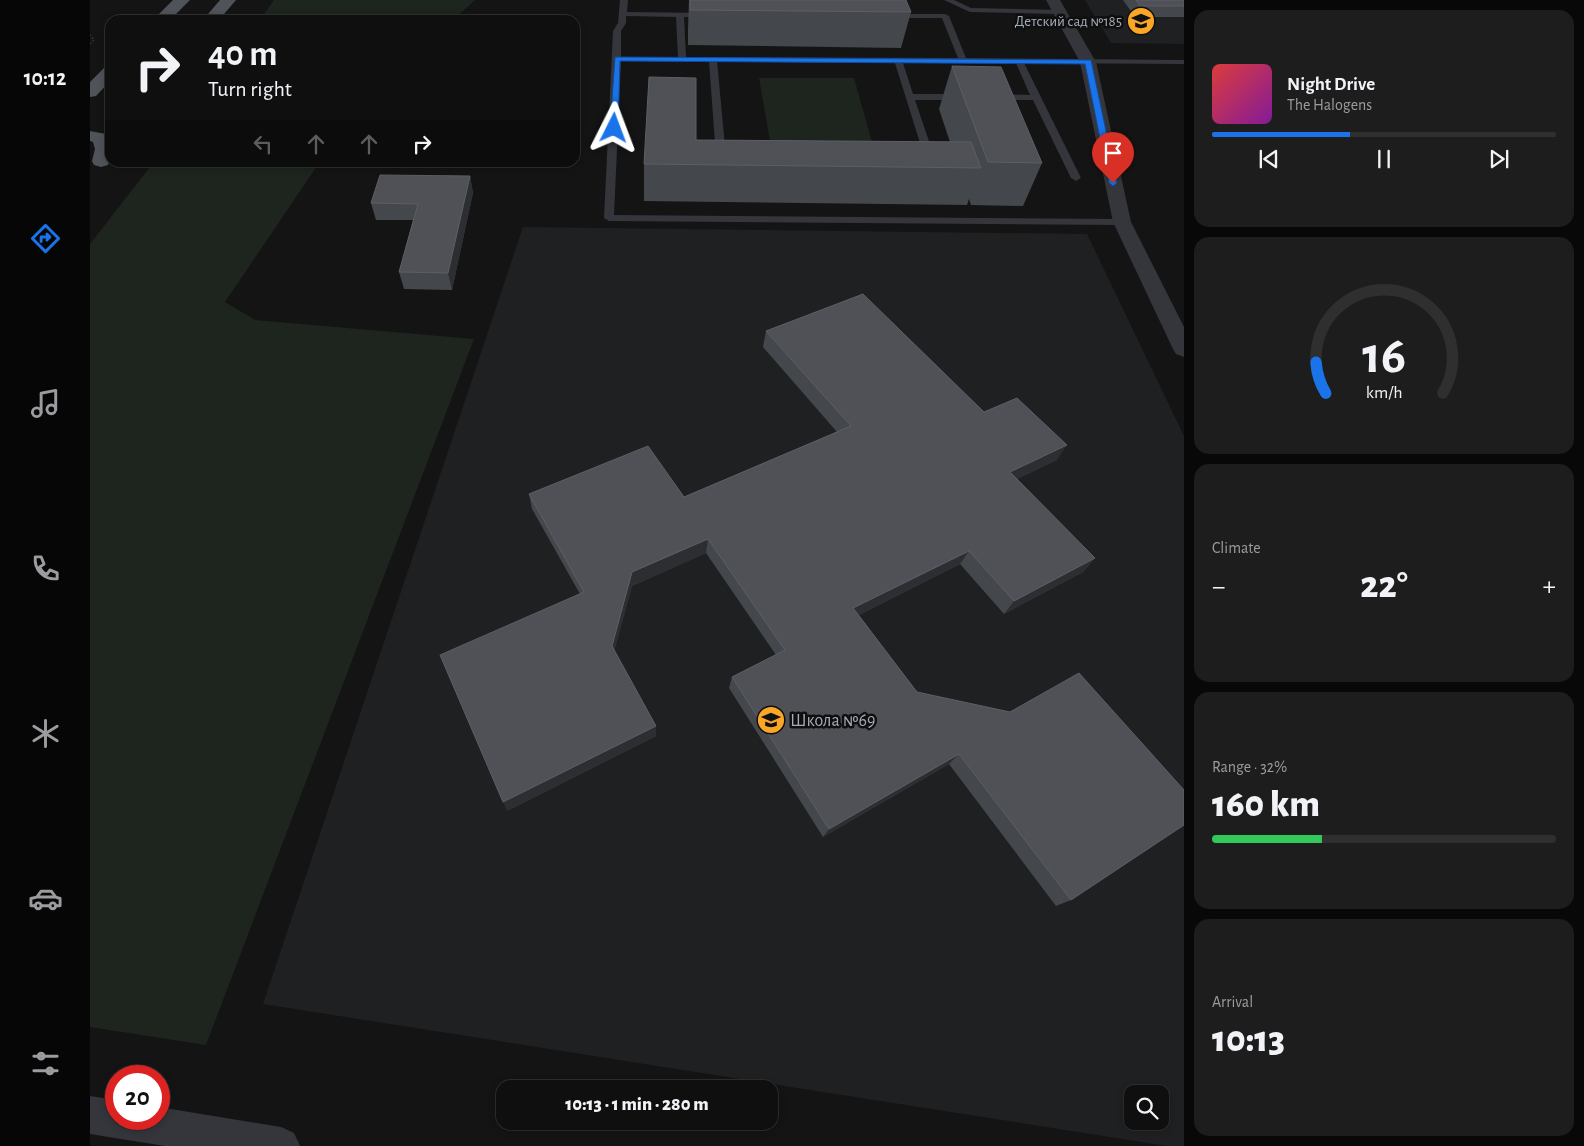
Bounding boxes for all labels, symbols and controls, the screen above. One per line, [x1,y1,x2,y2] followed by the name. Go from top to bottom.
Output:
[1126,6,1156,36] school or university icon: Детский сад №185
[1015,14,1122,29] place label: Детский сад №185
[125,35,190,100] icon: right
[208,37,277,72] text: 40 m
[24,67,66,89] text: 10:12
[1287,75,1375,94] text: Night Drive
[208,78,292,100] text: Turn right
[1287,97,1372,113] text: The Halogens
[587,101,639,153] position arrow
[249,130,277,158] icon: left
[302,130,330,158] icon: ahead
[355,130,383,158] icon: ahead
[408,130,436,158] icon: right
[1092,132,1134,183] pin
[1099,139,1127,167] icon: arrive
[1255,145,1283,173] icon: previous
[1370,145,1398,173] icon: pause
[1485,145,1513,173] icon: next
[28,221,63,256] icon: directions
[1362,330,1406,382] text: 16
[1366,384,1402,402] text: km/h
[28,386,63,421] icon: music
[1212,540,1261,556] text: Climate
[28,551,63,586] icon: phone
[1360,567,1408,605] text: 22°
[1212,573,1225,601] text: −
[1543,573,1556,601] text: +
[756,705,786,735] school or university icon: Школа №69
[790,712,875,730] place label: Школа №69
[28,716,63,751] icon: climate
[1212,759,1287,775] text: Range · 32%
[1212,786,1320,824] text: 160 km
[28,881,63,916] icon: car
[1212,994,1253,1010] text: Arrival
[1212,1021,1285,1059] text: 10:13
[28,1046,63,1081] icon: filters
[105,1065,170,1130] speed limit sign: 20
[1124,1085,1169,1130] map controls
[1124,1085,1169,1130] button: search
[565,1095,709,1114] text: 10:13 · 1 min · 280 m

